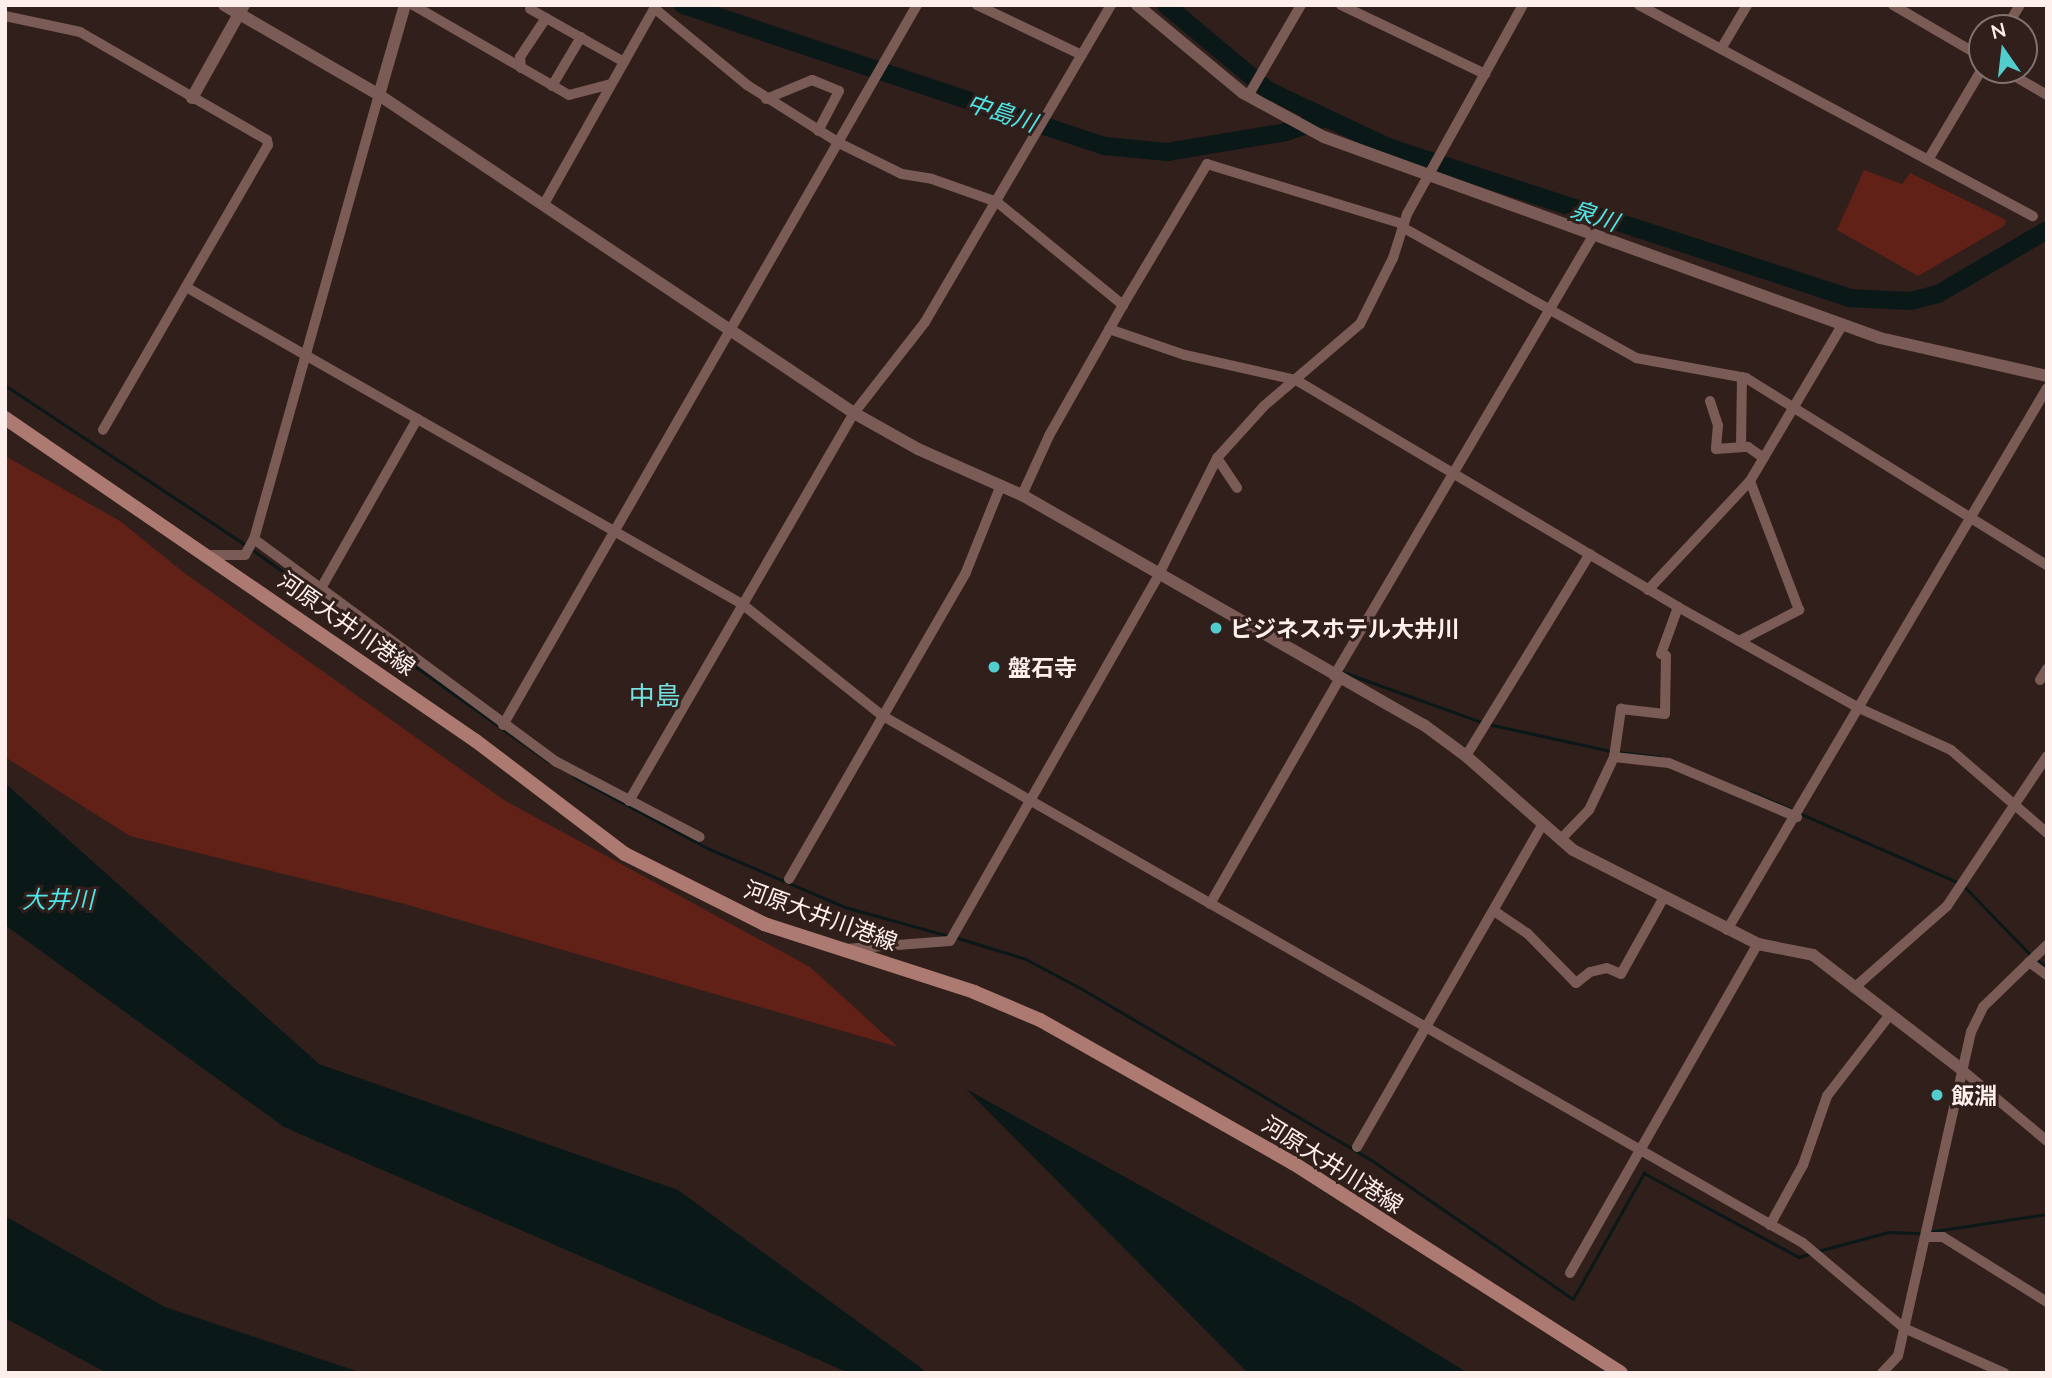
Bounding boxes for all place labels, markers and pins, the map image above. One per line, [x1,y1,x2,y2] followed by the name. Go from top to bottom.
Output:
[1230,614,1460,642] place label: ビジネスホテル大井川
[1208,620,1224,636] marker: ビジネスホテル大井川
[1008,653,1077,681] place label: 盤石寺
[986,659,1002,675] marker: 盤石寺
[1951,1081,1997,1109] place label: 飯淵
[1929,1087,1945,1103] marker: 飯淵

